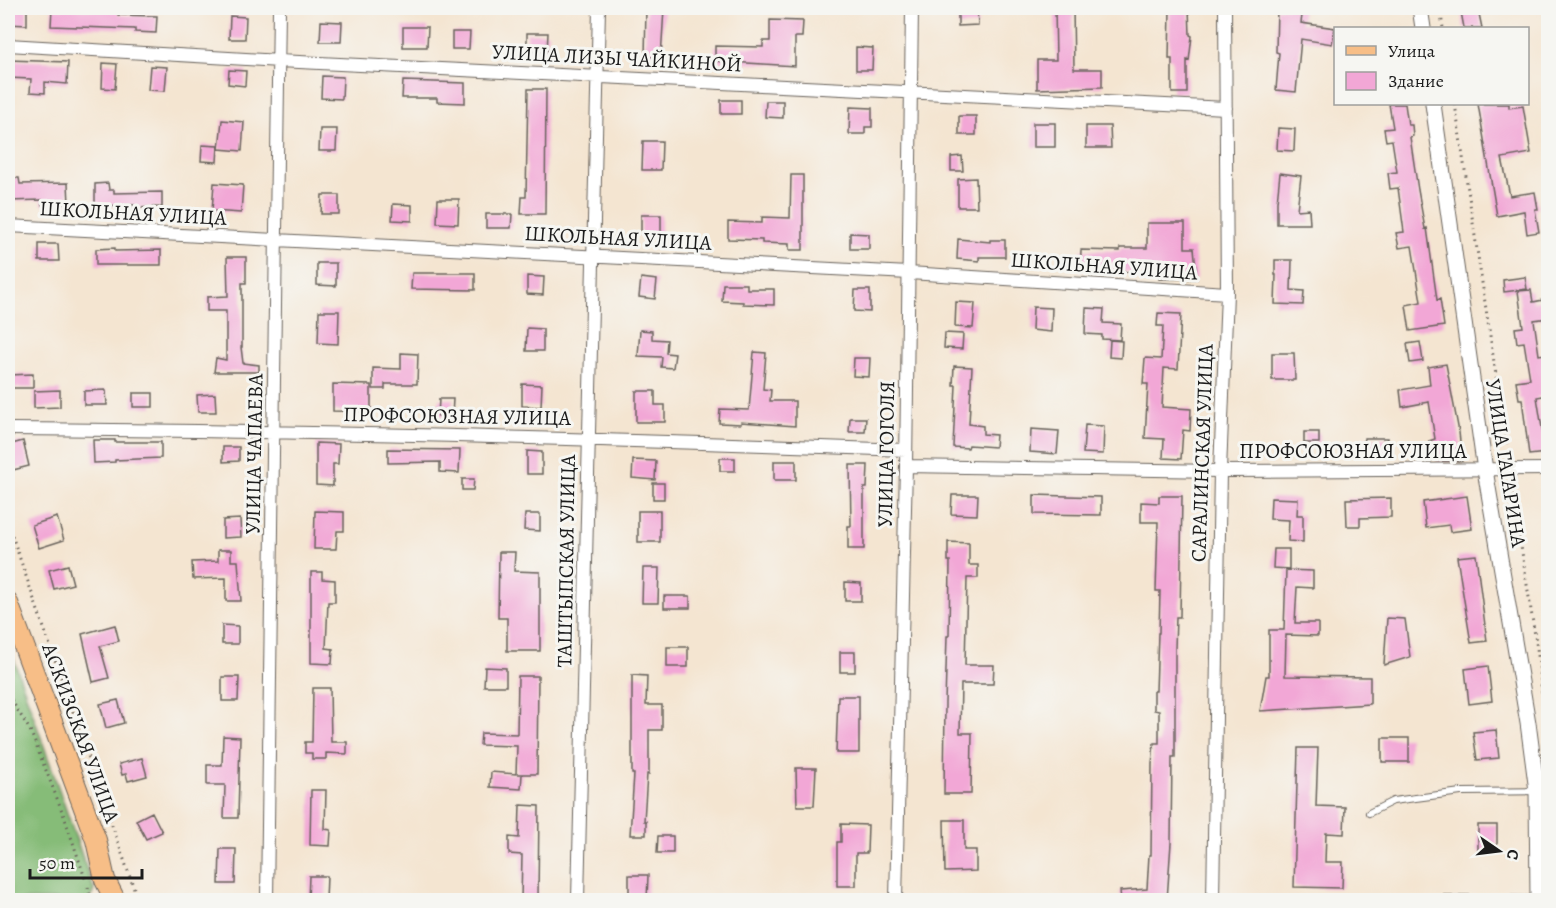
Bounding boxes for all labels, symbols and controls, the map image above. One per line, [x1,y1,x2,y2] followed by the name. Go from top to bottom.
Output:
[1334,27,1529,105] legend
[491,37,743,79] street label: УЛИЦА ЛИЗЫ ЧАЙКИНОЙ
[1388,39,1436,63] text: Улица
[1388,69,1444,93] text: Здание
[39,194,228,232] street label: ШКОЛЬНАЯ УЛИЦА
[524,219,713,257] street label: ШКОЛЬНАЯ УЛИЦА
[1010,245,1199,287] street label: ШКОЛЬНАЯ УЛИЦА
[1184,343,1220,562] street label: САРАЛИНСКАЯ УЛИЦА
[239,373,269,535] street label: УЛИЦА ЧАПАЕВА
[1479,377,1533,550] street label: УЛИЦА ГАГАРИНА
[871,380,901,528] street label: УЛИЦА ГОГОЛЯ
[343,400,572,432] street label: ПРОФСОЮЗНАЯ УЛИЦА
[1239,437,1468,465] street label: ПРОФСОЮЗНАЯ УЛИЦА
[550,454,582,668] street label: ТАШТЫПСКАЯ УЛИЦА
[35,638,127,827] street label: АСКИЗСКАЯ УЛИЦА
[1469,821,1529,881] north arrow
[30,842,142,880] scale bar
[1501,847,1524,862] text: С
[39,851,75,875] text: 50 m

